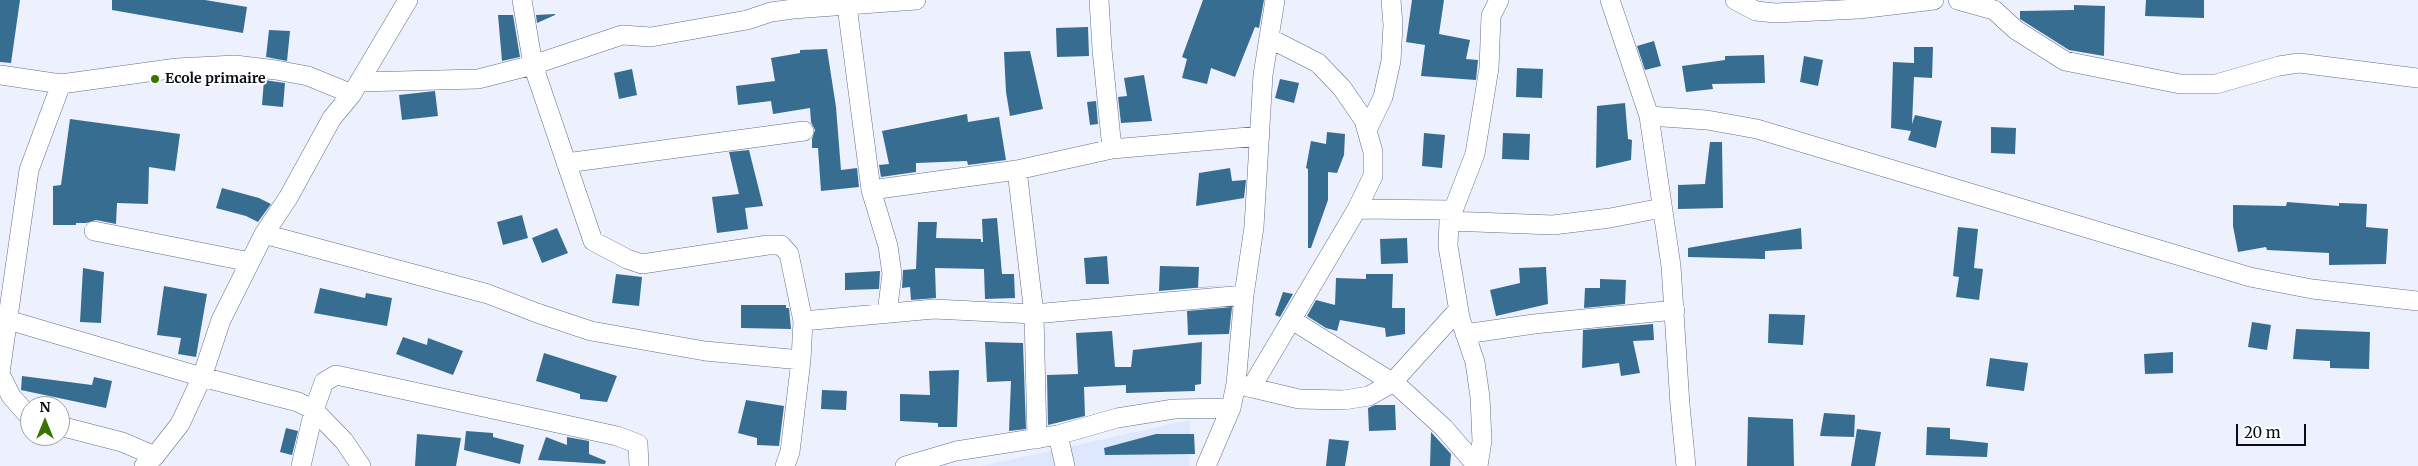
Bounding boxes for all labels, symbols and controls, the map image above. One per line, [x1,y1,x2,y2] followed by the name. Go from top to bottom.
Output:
[165,71,266,87] place label: Ecole primaire
[149,73,161,85] marker: Ecole primaire
[20,396,70,446] north arrow
[39,398,51,416] text: N
[2238,414,2308,446] scale bar
[2244,423,2281,442] text: 20 m

